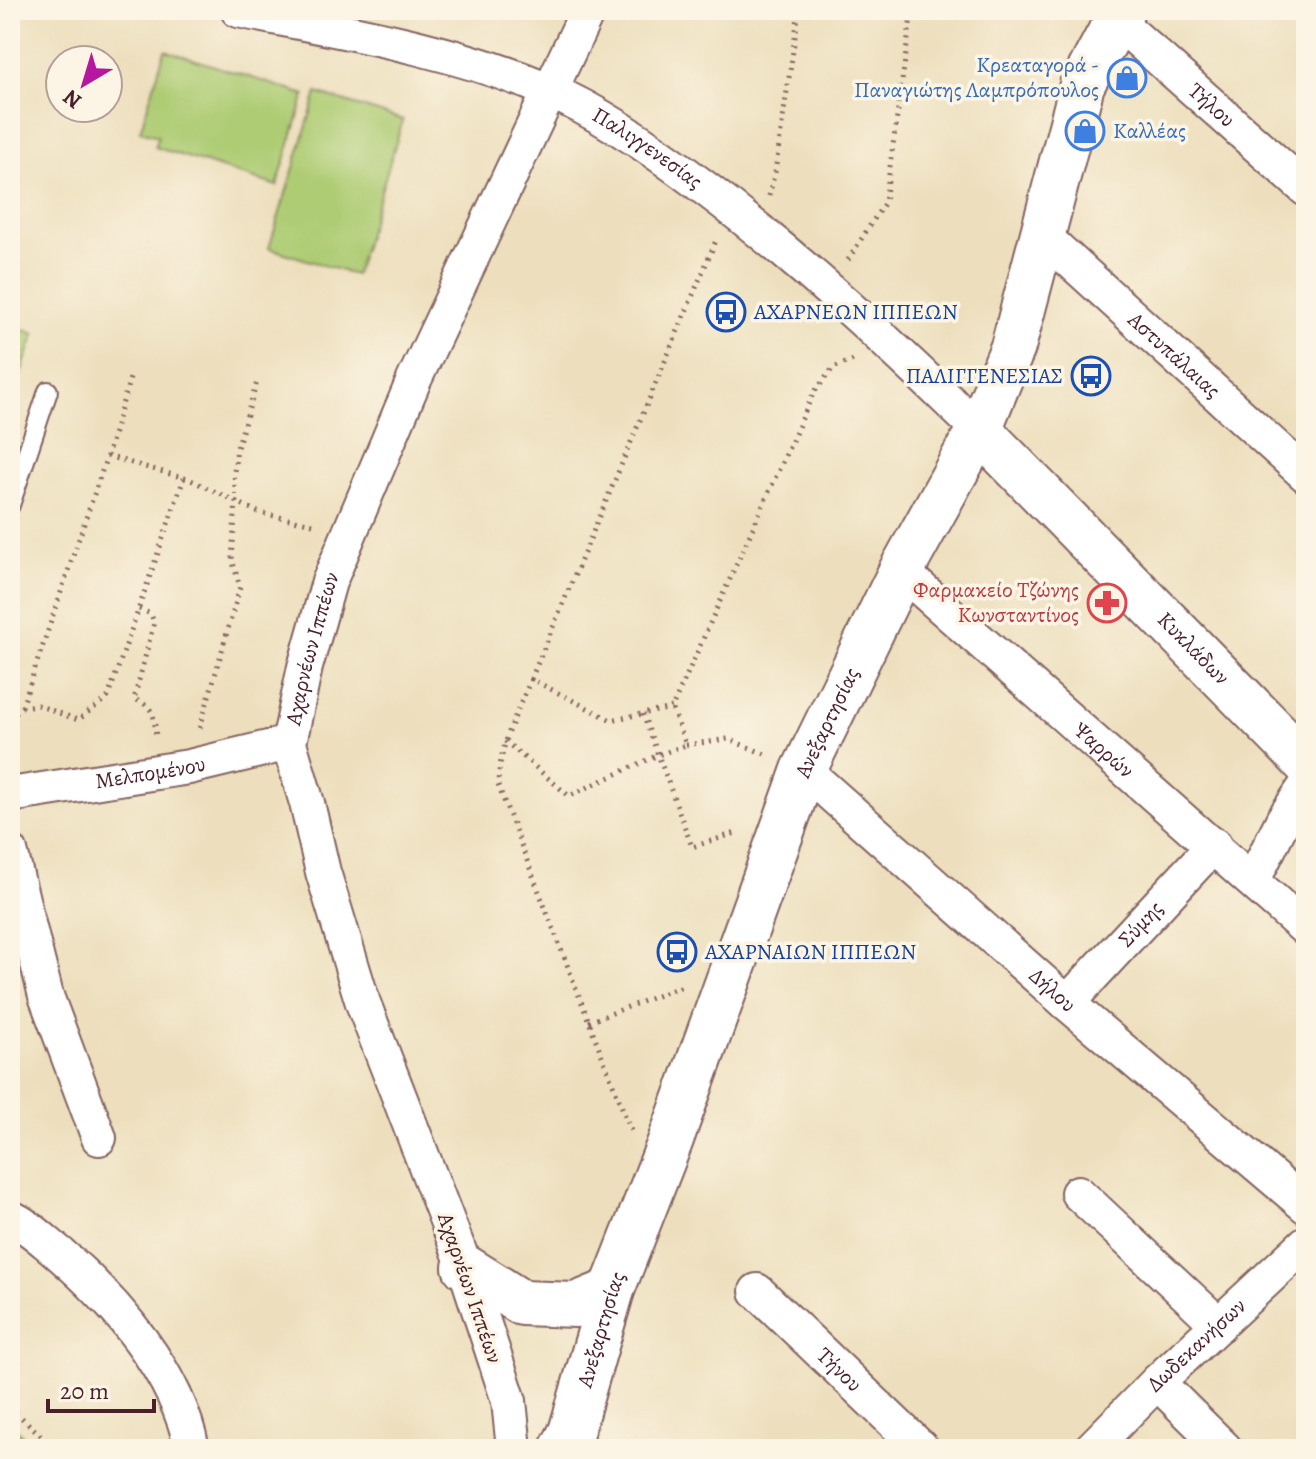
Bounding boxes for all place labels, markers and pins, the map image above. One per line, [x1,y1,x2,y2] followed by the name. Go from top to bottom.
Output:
[854,50,1099,105] place label: Κρεαταγορά - Παναγιώτης Λαμπρόπουλος
[1106,57,1148,99] shop icon: Κρεαταγορά - Παναγιώτης Λαμπρόπουλος
[1064,110,1106,152] shop icon: Καλλέας
[1113,116,1186,146] place label: Καλλέας
[705,291,747,333] bus stop icon: ΑΧΑΡΝΕΩΝ ΙΠΠΕΩΝ
[753,297,958,327] place label: ΑΧΑΡΝΕΩΝ ΙΠΠΕΩΝ
[1070,355,1112,397] bus stop icon: ΠΑΛΙΓΓΕΝΕΣΙΑΣ
[906,361,1063,391] place label: ΠΑΛΙΓΓΕΝΕΣΙΑΣ
[913,575,1079,630] place label: Φαρμακείο Τζώνης Κωνσταντίνος
[1086,582,1128,624] pharmacy icon: Φαρμακείο Τζώνης Κωνσταντίνος
[656,931,698,973] bus stop icon: ΑΧΑΡΝΑΙΩΝ ΙΠΠΕΩΝ
[704,937,917,967] place label: ΑΧΑΡΝΑΙΩΝ ΙΠΠΕΩΝ

